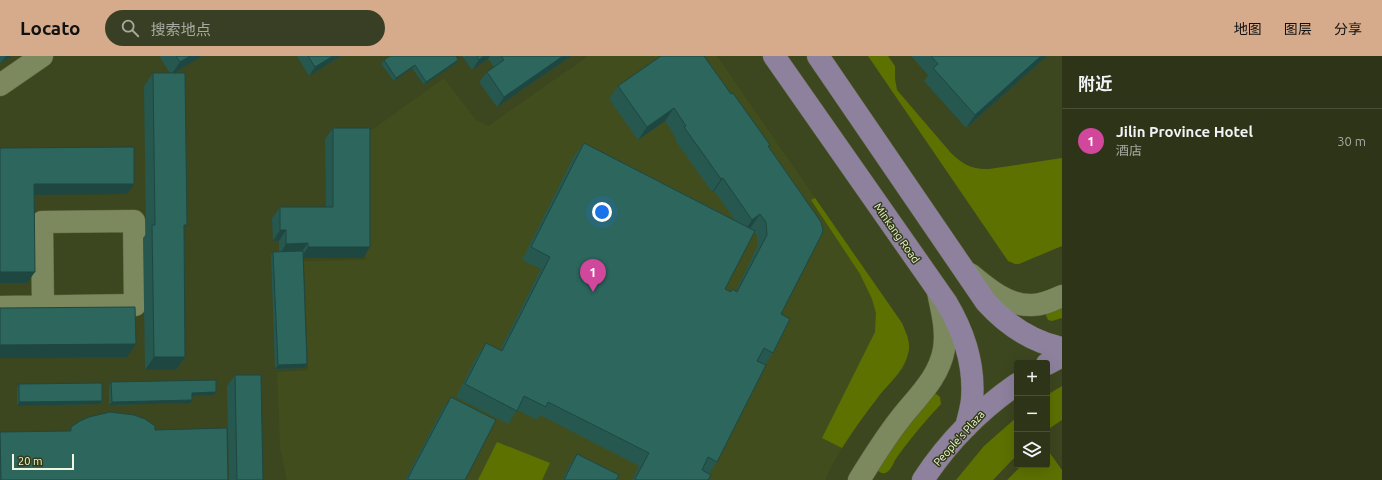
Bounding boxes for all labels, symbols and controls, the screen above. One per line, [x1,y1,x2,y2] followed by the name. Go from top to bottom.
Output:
[105,10,385,46] search box
[20,17,81,39] text: Locato
[119,17,141,39] icon: search
[151,21,211,38] text: 搜索地点
[1234,21,1262,37] text: 地图
[1284,21,1312,37] text: 图层
[1334,21,1362,37] text: 分享
[1078,74,1112,93] text: 附近
[1116,123,1253,140] text: Jilin Province Hotel
[1087,134,1095,148] text: 1
[1337,134,1366,148] text: 30 m
[1116,143,1142,157] text: 酒店
[872,201,922,265] street label: Minkang Road
[592,202,612,222] your location
[580,259,606,292] pin: 1
[1014,360,1050,468] map controls
[1014,360,1050,396] button: +
[1014,396,1050,432] button: −
[931,408,987,468] street label: People's Plaza
[1014,432,1050,468] button: layers
[12,452,74,471] scale bar
[18,455,42,467] text: 20 m

